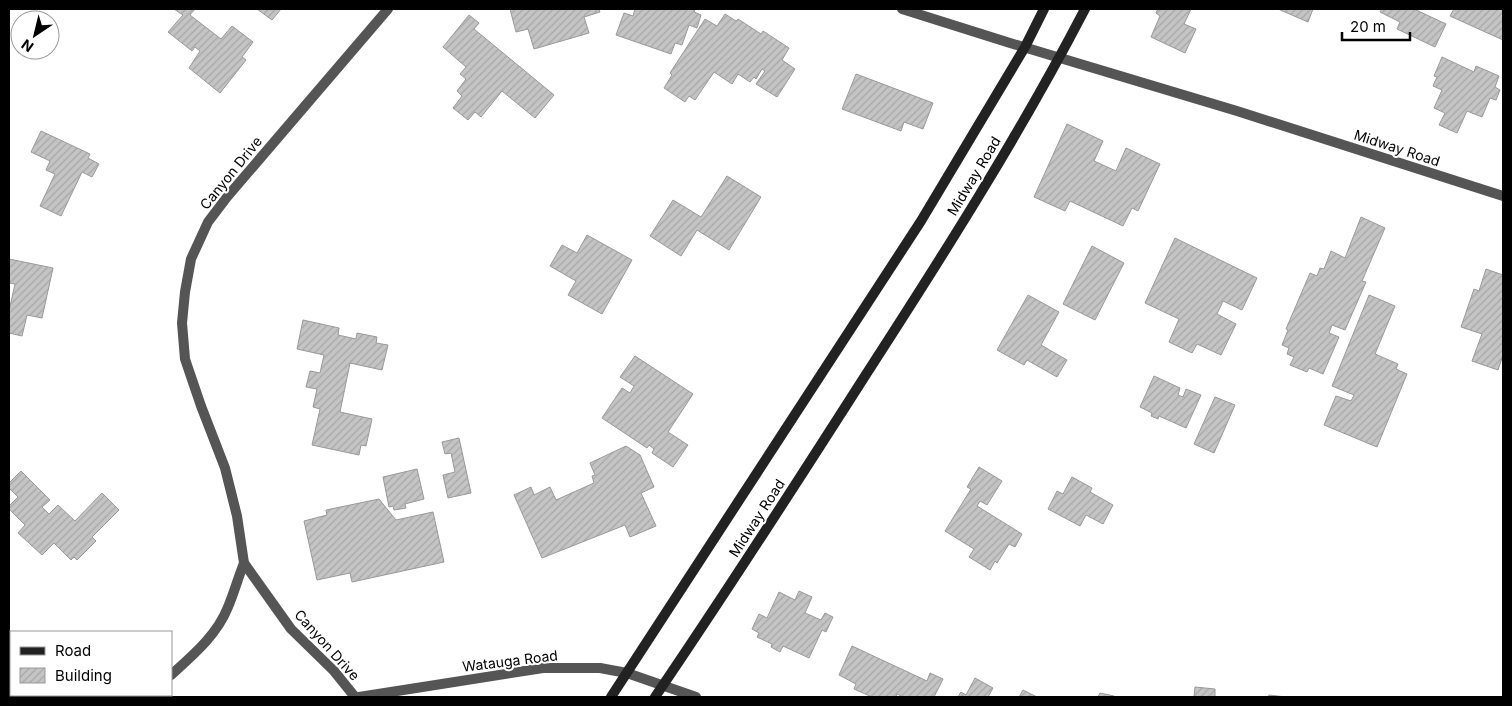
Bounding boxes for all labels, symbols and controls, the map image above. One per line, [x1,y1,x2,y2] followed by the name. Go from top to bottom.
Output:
[10,10,60,60] north arrow
[1342,10,1410,42] scale bar
[1350,17,1386,36] text: 20 m
[18,36,37,56] text: N
[1352,126,1442,169] street label: Midway Road
[196,133,265,213] street label: Canyon Drive
[943,133,1004,218] street label: Midway Road
[725,476,788,560] street label: Midway Road
[291,606,363,683] street label: Canyon Drive
[10,631,172,696] legend
[55,641,91,660] text: Road
[461,646,559,675] street label: Watauga Road
[55,666,112,685] text: Building

